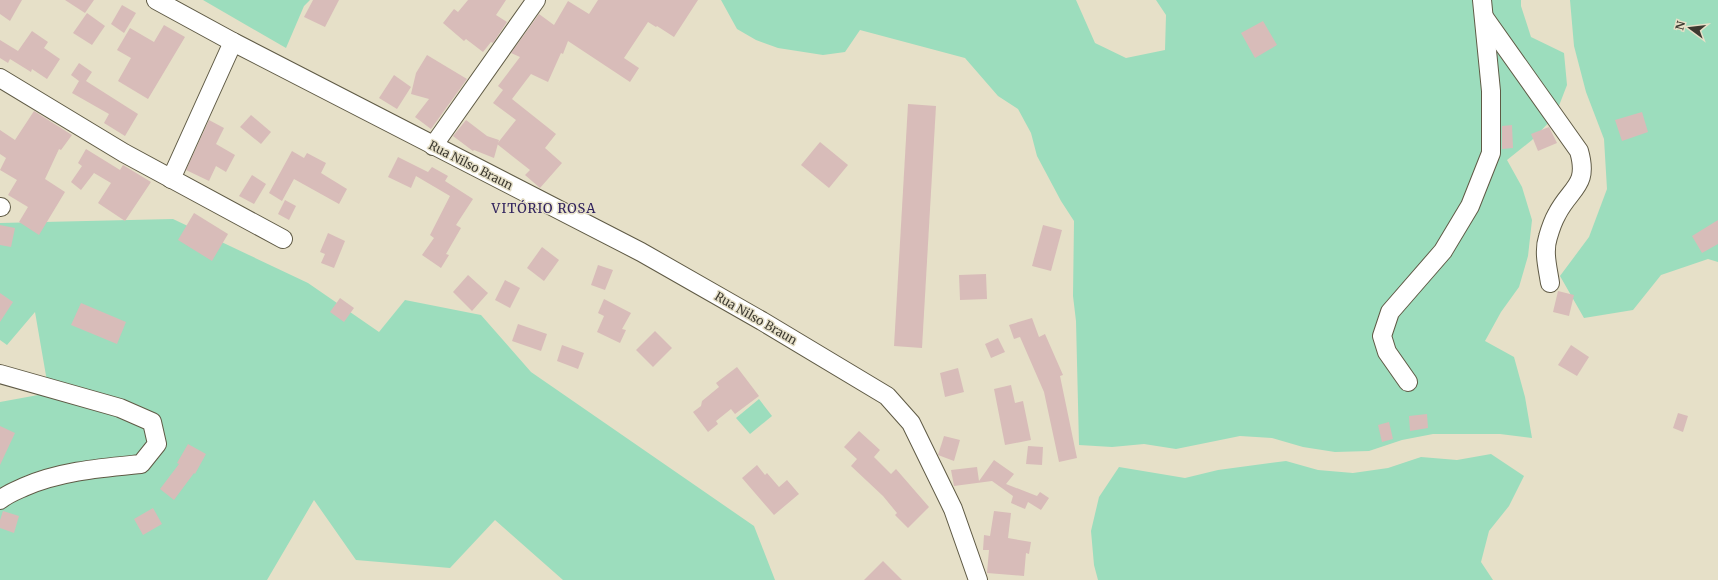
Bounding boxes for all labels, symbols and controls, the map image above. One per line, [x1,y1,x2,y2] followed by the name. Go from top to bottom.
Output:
[1670,8,1710,48] north arrow
[1672,19,1688,31] text: N
[426,137,516,193] street label: Rua Nilso Braun
[491,199,596,217] district label: VITÓRIO ROSA
[712,288,800,348] street label: Rua Nilso Braun

